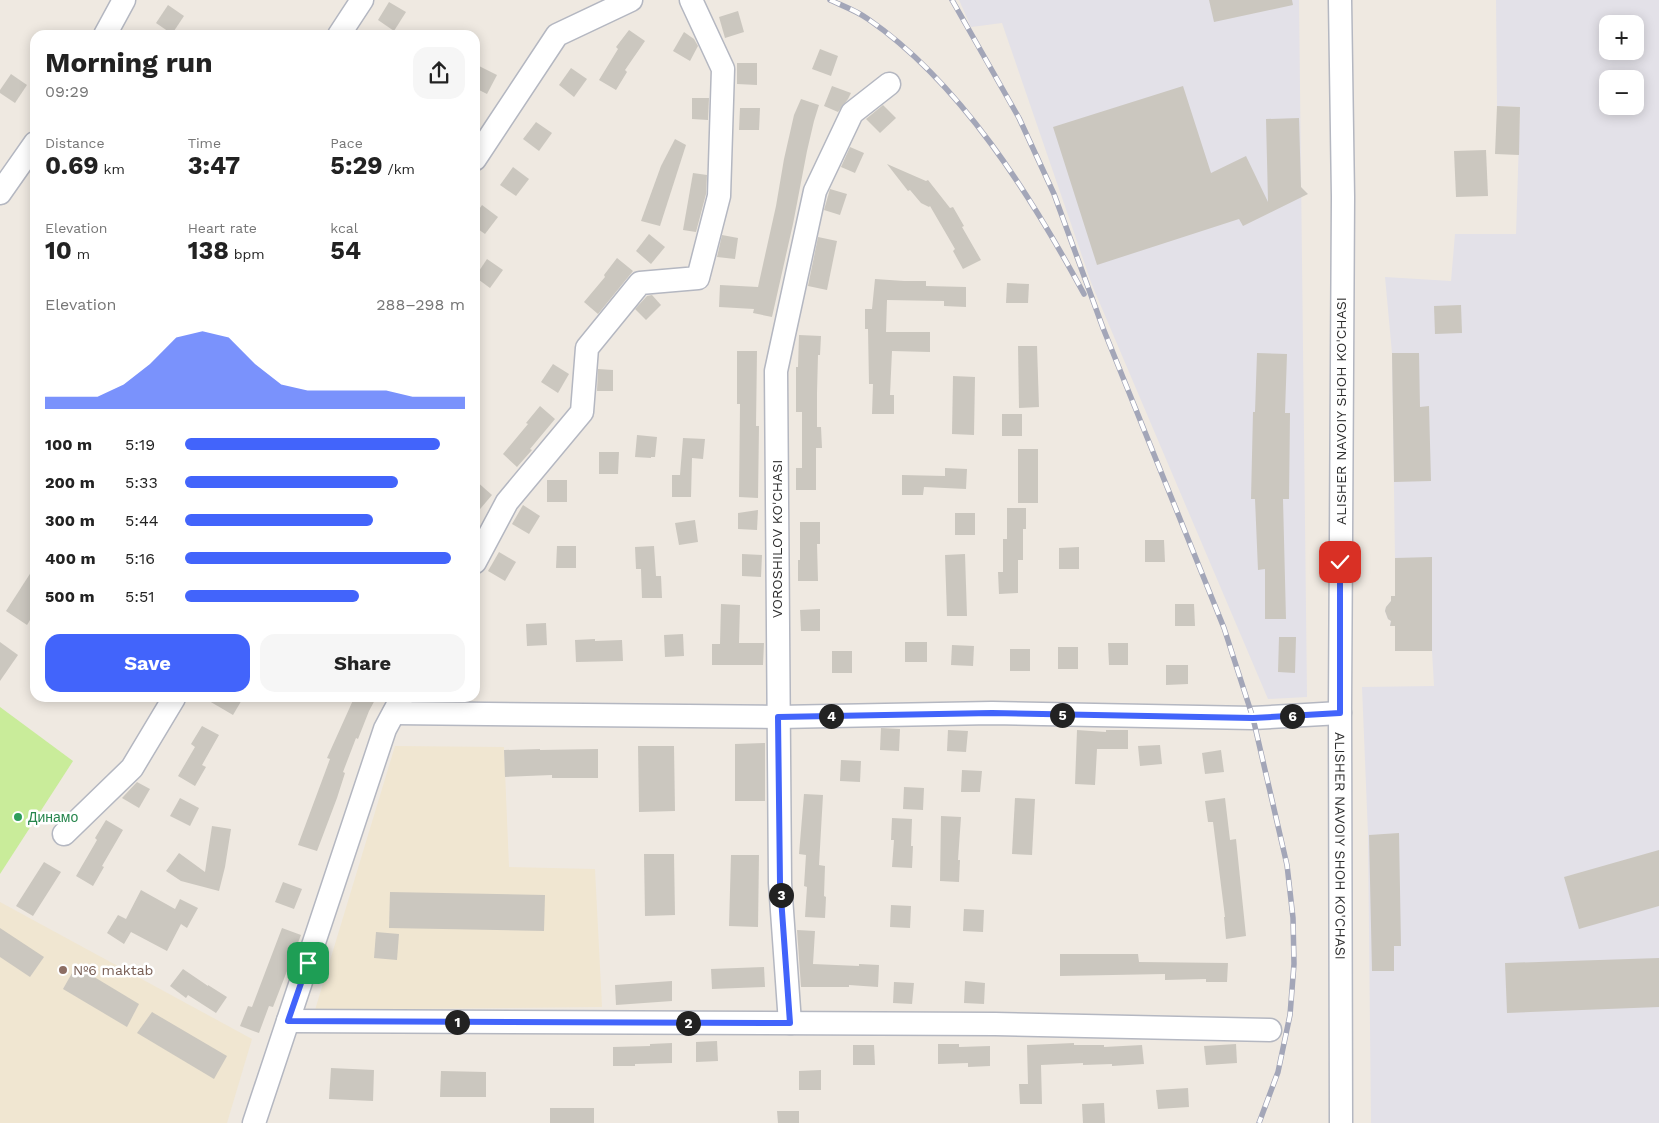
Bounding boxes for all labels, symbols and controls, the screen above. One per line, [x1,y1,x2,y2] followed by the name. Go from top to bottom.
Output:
[1599,15,1644,115] map controls
[1599,15,1644,60] button: +
[45,46,213,79] text: Morning run
[413,47,465,99] button: share
[1599,70,1644,115] button: −
[45,82,89,101] text: 09:29
[45,135,105,151] text: Distance
[188,135,221,151] text: Time
[330,135,363,151] text: Pace
[45,151,99,180] text: 0.69
[188,151,240,180] text: 3:47
[330,151,383,180] text: 5:29
[99,161,125,177] text: km
[383,161,415,177] text: /km
[45,220,108,236] text: Elevation
[188,220,257,236] text: Heart rate
[330,220,358,236] text: kcal
[45,236,72,265] text: 10
[188,236,229,265] text: 138
[330,236,361,265] text: 54
[72,246,90,262] text: m
[229,246,265,262] text: bpm
[45,295,116,314] text: Elevation
[376,295,465,314] text: 288–298 m
[1333,297,1349,525] street label: ALISHER NAVOIY SHOH KO'CHASI
[45,435,92,454] text: 100 m
[125,435,155,454] text: 5:19
[769,460,785,618] street label: VOROSHILOV KO'CHASI
[45,473,95,492] text: 200 m
[125,473,158,492] text: 5:33
[45,511,95,530] text: 300 m
[125,511,159,530] text: 5:44
[1319,541,1361,583] pin
[1326,548,1354,576] icon: check
[45,549,96,568] text: 400 m
[125,549,155,568] text: 5:16
[45,587,95,606] text: 500 m
[125,587,155,606] text: 5:51
[45,634,250,692] button: Save
[260,634,465,692] button: Share
[1050,702,1074,728] pin: 5
[818,704,844,728] pin: 4
[1280,704,1304,728] pin: 6
[1058,707,1067,723] text: 5
[827,708,836,724] text: 4
[1288,708,1297,724] text: 6
[1332,732,1349,960] street label: ALISHER NAVOIY SHOH KO'CHASI
[28,809,78,825] place label: Динамо
[12,811,24,823] marker: Динамо
[768,882,794,908] pin: 3
[777,887,786,903] text: 3
[287,942,329,984] pin
[294,949,322,977] icon: arrive
[73,962,153,978] place label: №6 maktab
[57,964,69,976] marker: №6 maktab
[444,1010,470,1034] pin: 1
[676,1010,700,1036] pin: 2
[454,1014,461,1030] text: 1
[684,1015,693,1031] text: 2

